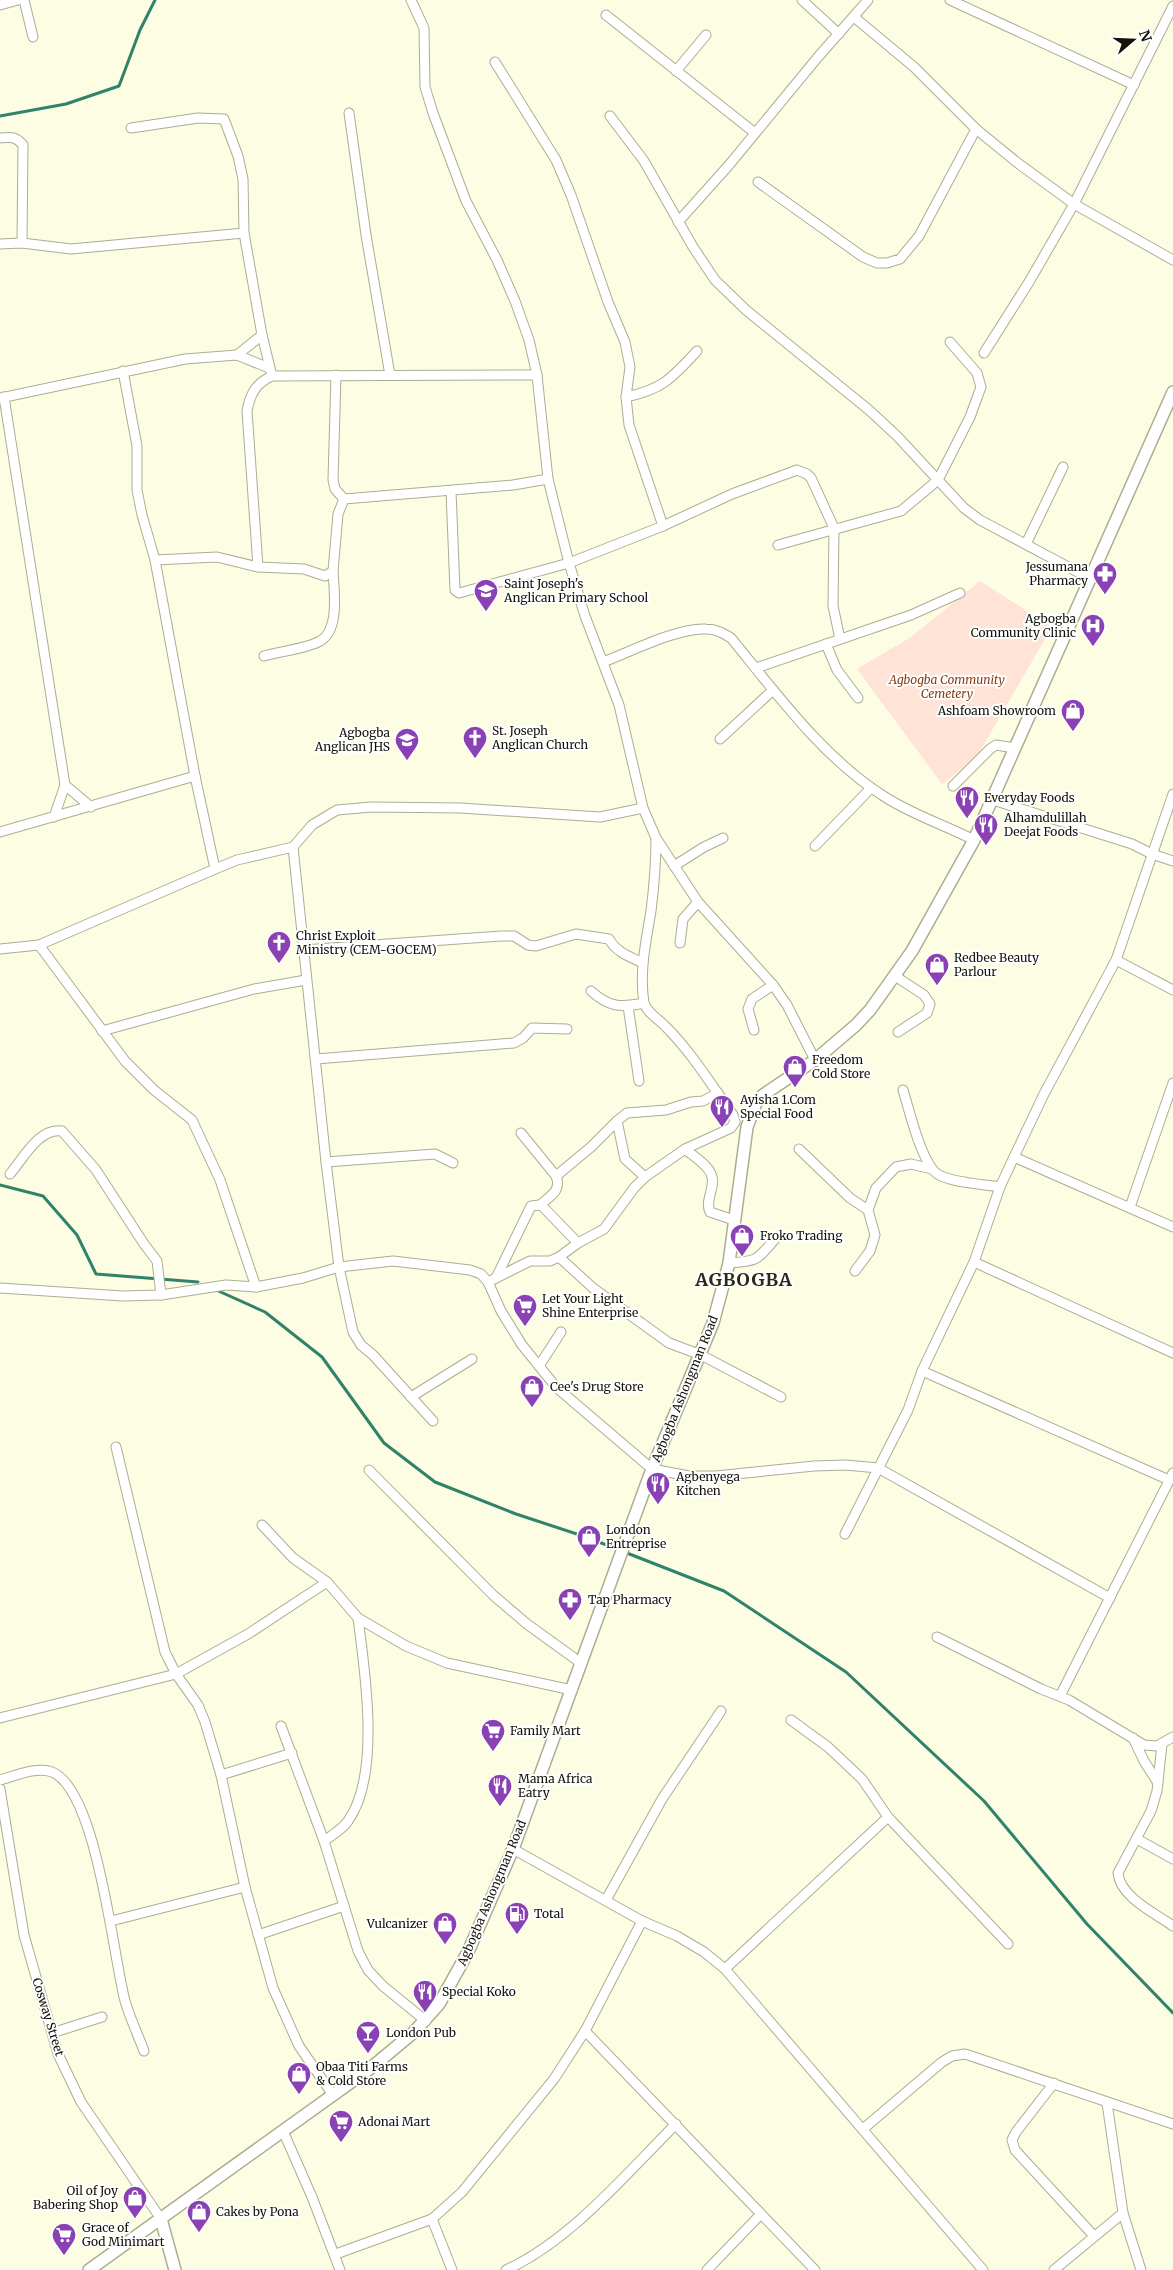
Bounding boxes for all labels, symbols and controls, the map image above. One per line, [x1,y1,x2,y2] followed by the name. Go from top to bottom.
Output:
[1108,15,1158,65] north arrow
[1135,28,1156,44] text: N
[1025,559,1089,588] place label: Jessumana Pharmacy
[1092,561,1118,595] pharmacy icon: Jessumana Pharmacy
[503,576,648,605] place label: Saint Joseph's Anglican Primary School
[473,578,499,612] school or university icon: Saint Joseph's Anglican Primary School
[971,611,1077,640] place label: Agbogba Community Clinic
[1080,613,1106,647] hospital icon: Agbogba Community Clinic
[888,672,1005,701] park label: Agbogba Community Cemetery
[1060,698,1086,732] shop icon: Ashfoam Showroom
[937,703,1056,718] place label: Ashfoam Showroom
[491,723,588,752] place label: St. Joseph Anglican Church
[314,725,391,754] place label: Agbogba Anglican JHS
[462,725,488,759] church icon: St. Joseph Anglican Church
[394,727,420,761] school or university icon: Agbogba Anglican JHS
[954,785,980,819] restaurant icon: Everyday Foods
[984,790,1075,805] place label: Everyday Foods
[1003,810,1087,839] place label: Alhamdulillah Deejat Foods
[973,812,999,846] restaurant icon: Alhamdulillah Deejat Foods
[296,928,437,957] place label: Christ Exploit Ministry (CEM-GOCEM)
[266,930,292,964] church icon: Christ Exploit Ministry (CEM-GOCEM)
[954,950,1039,979] place label: Redbee Beauty Parlour
[924,952,950,986] shop icon: Redbee Beauty Parlour
[812,1052,870,1081] place label: Freedom Cold Store
[782,1054,808,1088] shop icon: Freedom Cold Store
[739,1092,816,1121] place label: Ayisha 1.Com Special Food
[709,1094,735,1128] restaurant icon: Ayisha 1.Com Special Food
[729,1223,755,1257] shop icon: Froko Trading
[760,1228,843,1243] place label: Froko Trading
[694,1268,793,1291] district label: AGBOGBA
[542,1291,638,1320] place label: Let Your Light Shine Enterprise
[512,1293,538,1327] supermarket icon: Let Your Light Shine Enterprise
[648,1313,721,1465] street label: Agbogba Ashongman Road
[519,1374,545,1408] shop icon: Cee's Drug Store
[550,1379,643,1394] place label: Cee's Drug Store
[675,1469,740,1498] place label: Agbenyega Kitchen
[645,1471,671,1505] restaurant icon: Agbenyega Kitchen
[606,1522,666,1551] place label: London Entreprise
[576,1524,602,1558] shop icon: London Entreprise
[557,1587,583,1621] pharmacy icon: Tap Pharmacy
[588,1592,671,1607] place label: Tap Pharmacy
[480,1718,506,1752] supermarket icon: Family Mart
[510,1723,581,1738] place label: Family Mart
[518,1771,593,1800] place label: Mama Africa Eatry
[487,1773,513,1807] restaurant icon: Mama Africa Eatry
[454,1818,529,1969] street label: Agbogba Ashongman Road
[504,1901,530,1935] fuel station icon: Total
[534,1906,564,1921] place label: Total
[432,1911,458,1945] shop icon: Vulcanizer
[366,1916,429,1931] place label: Vulcanizer
[29,1976,68,2058] street label: Cosway Street
[412,1979,438,2013] restaurant icon: Special Koko
[442,1984,516,1999] place label: Special Koko
[355,2020,381,2054] bar icon: London Pub
[386,2025,456,2040] place label: London Pub
[316,2059,408,2088] place label: Obaa Titi Farms & Cold Store
[286,2061,312,2095] shop icon: Obaa Titi Farms & Cold Store
[328,2109,354,2143] supermarket icon: Adonai Mart
[357,2114,431,2129] place label: Adonai Mart
[33,2183,118,2212] place label: Oil of Joy Babering Shop
[122,2185,148,2219] shop icon: Oil of Joy Babering Shop
[186,2199,212,2233] shop icon: Cakes by Pona
[216,2204,299,2219] place label: Cakes by Pona
[82,2220,165,2249] place label: Grace of God Minimart
[51,2222,77,2256] supermarket icon: Grace of God Minimart

